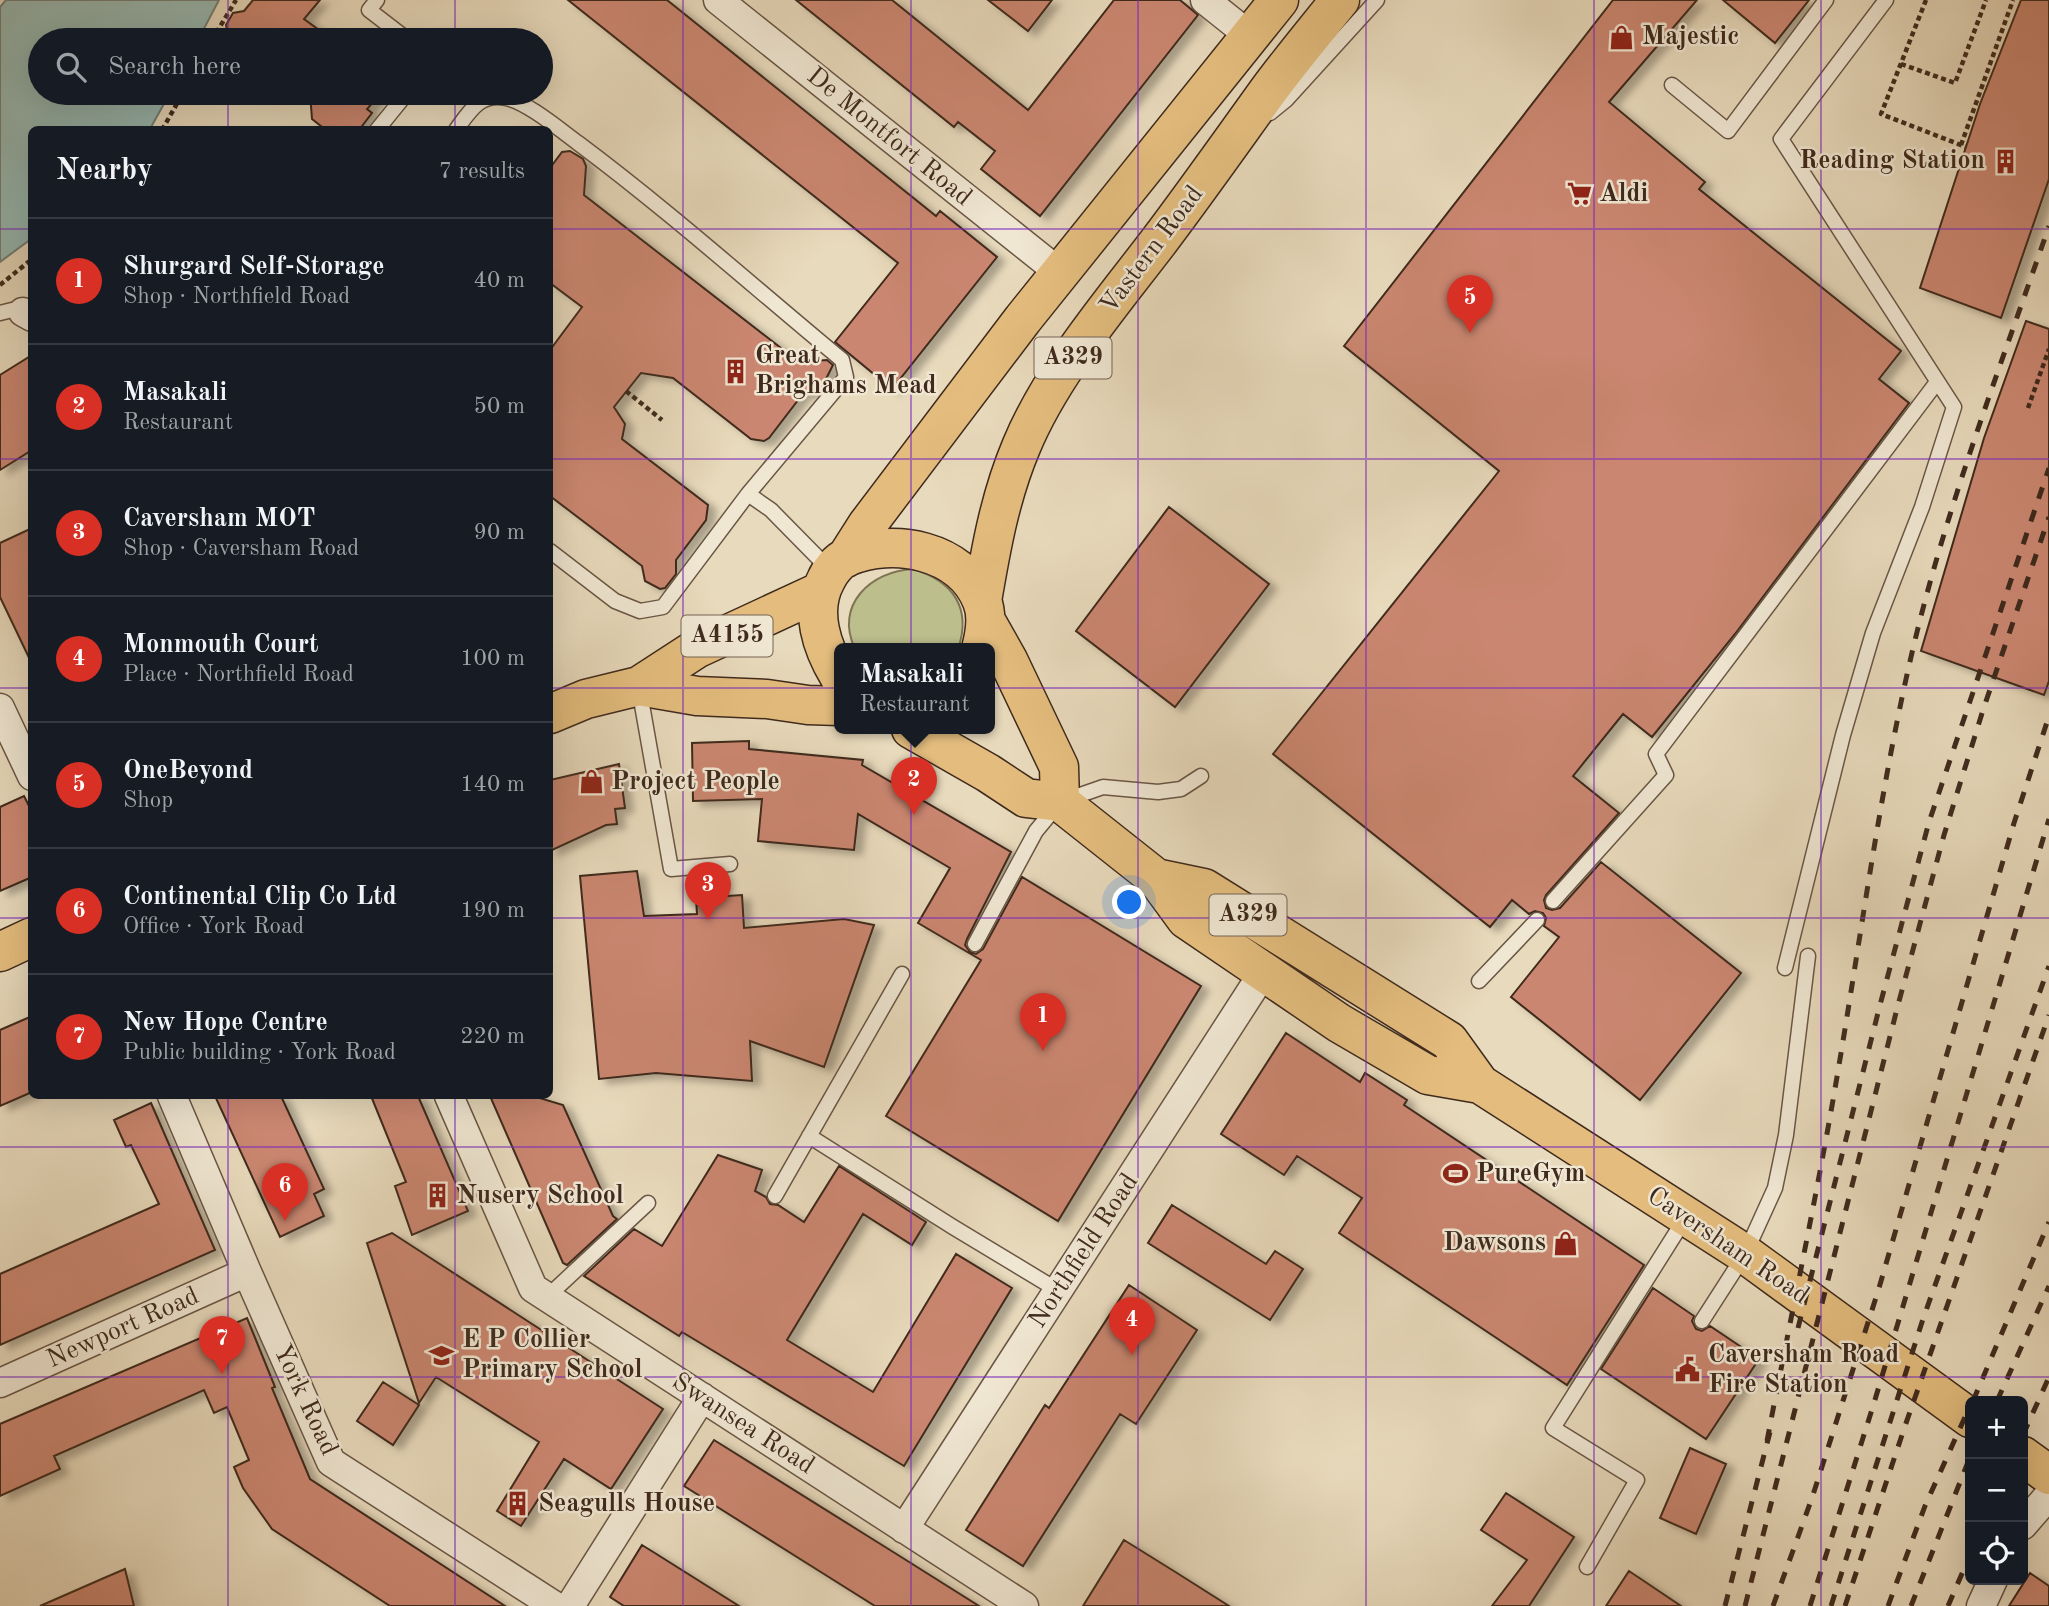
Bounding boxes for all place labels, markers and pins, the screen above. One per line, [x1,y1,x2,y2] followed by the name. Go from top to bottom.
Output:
[1608,23,1636,51] shop icon: Majestic
[1642,24,1739,50] place label: Majestic
[1991,147,2019,175] building icon: Reading Station
[1799,148,1985,174] place label: Reading Station
[1565,180,1593,208] supermarket icon: Aldi
[1599,181,1648,207] place label: Aldi
[1447,275,1493,333] pin: 5
[755,343,936,399] place label: Great Brighams Mead
[721,357,749,385] building icon: Great Brighams Mead
[891,757,937,815] pin: 2
[577,768,605,796] shop icon: Project People
[611,769,780,795] place label: Project People
[685,862,731,920] pin: 3
[1020,993,1066,1051] pin: 1
[1442,1160,1470,1188] sports icon: PureGym
[1476,1161,1585,1187] place label: PureGym
[262,1163,308,1221] pin: 6
[423,1182,451,1210] building icon: Nusery School
[457,1183,624,1209] place label: Nusery School
[1552,1229,1580,1257] shop icon: Dawsons
[1443,1230,1546,1256] place label: Dawsons
[1109,1297,1155,1355] pin: 4
[199,1316,245,1374] pin: 7
[462,1327,643,1383] place label: E P Collier Primary School
[428,1341,456,1369] school or university icon: E P Collier Primary School
[1708,1342,1899,1398] place label: Caversham Road Fire Station
[1674,1356,1702,1384] public building icon: Caversham Road Fire Station
[504,1490,532,1518] building icon: Seagulls House
[538,1491,715,1517] place label: Seagulls House

